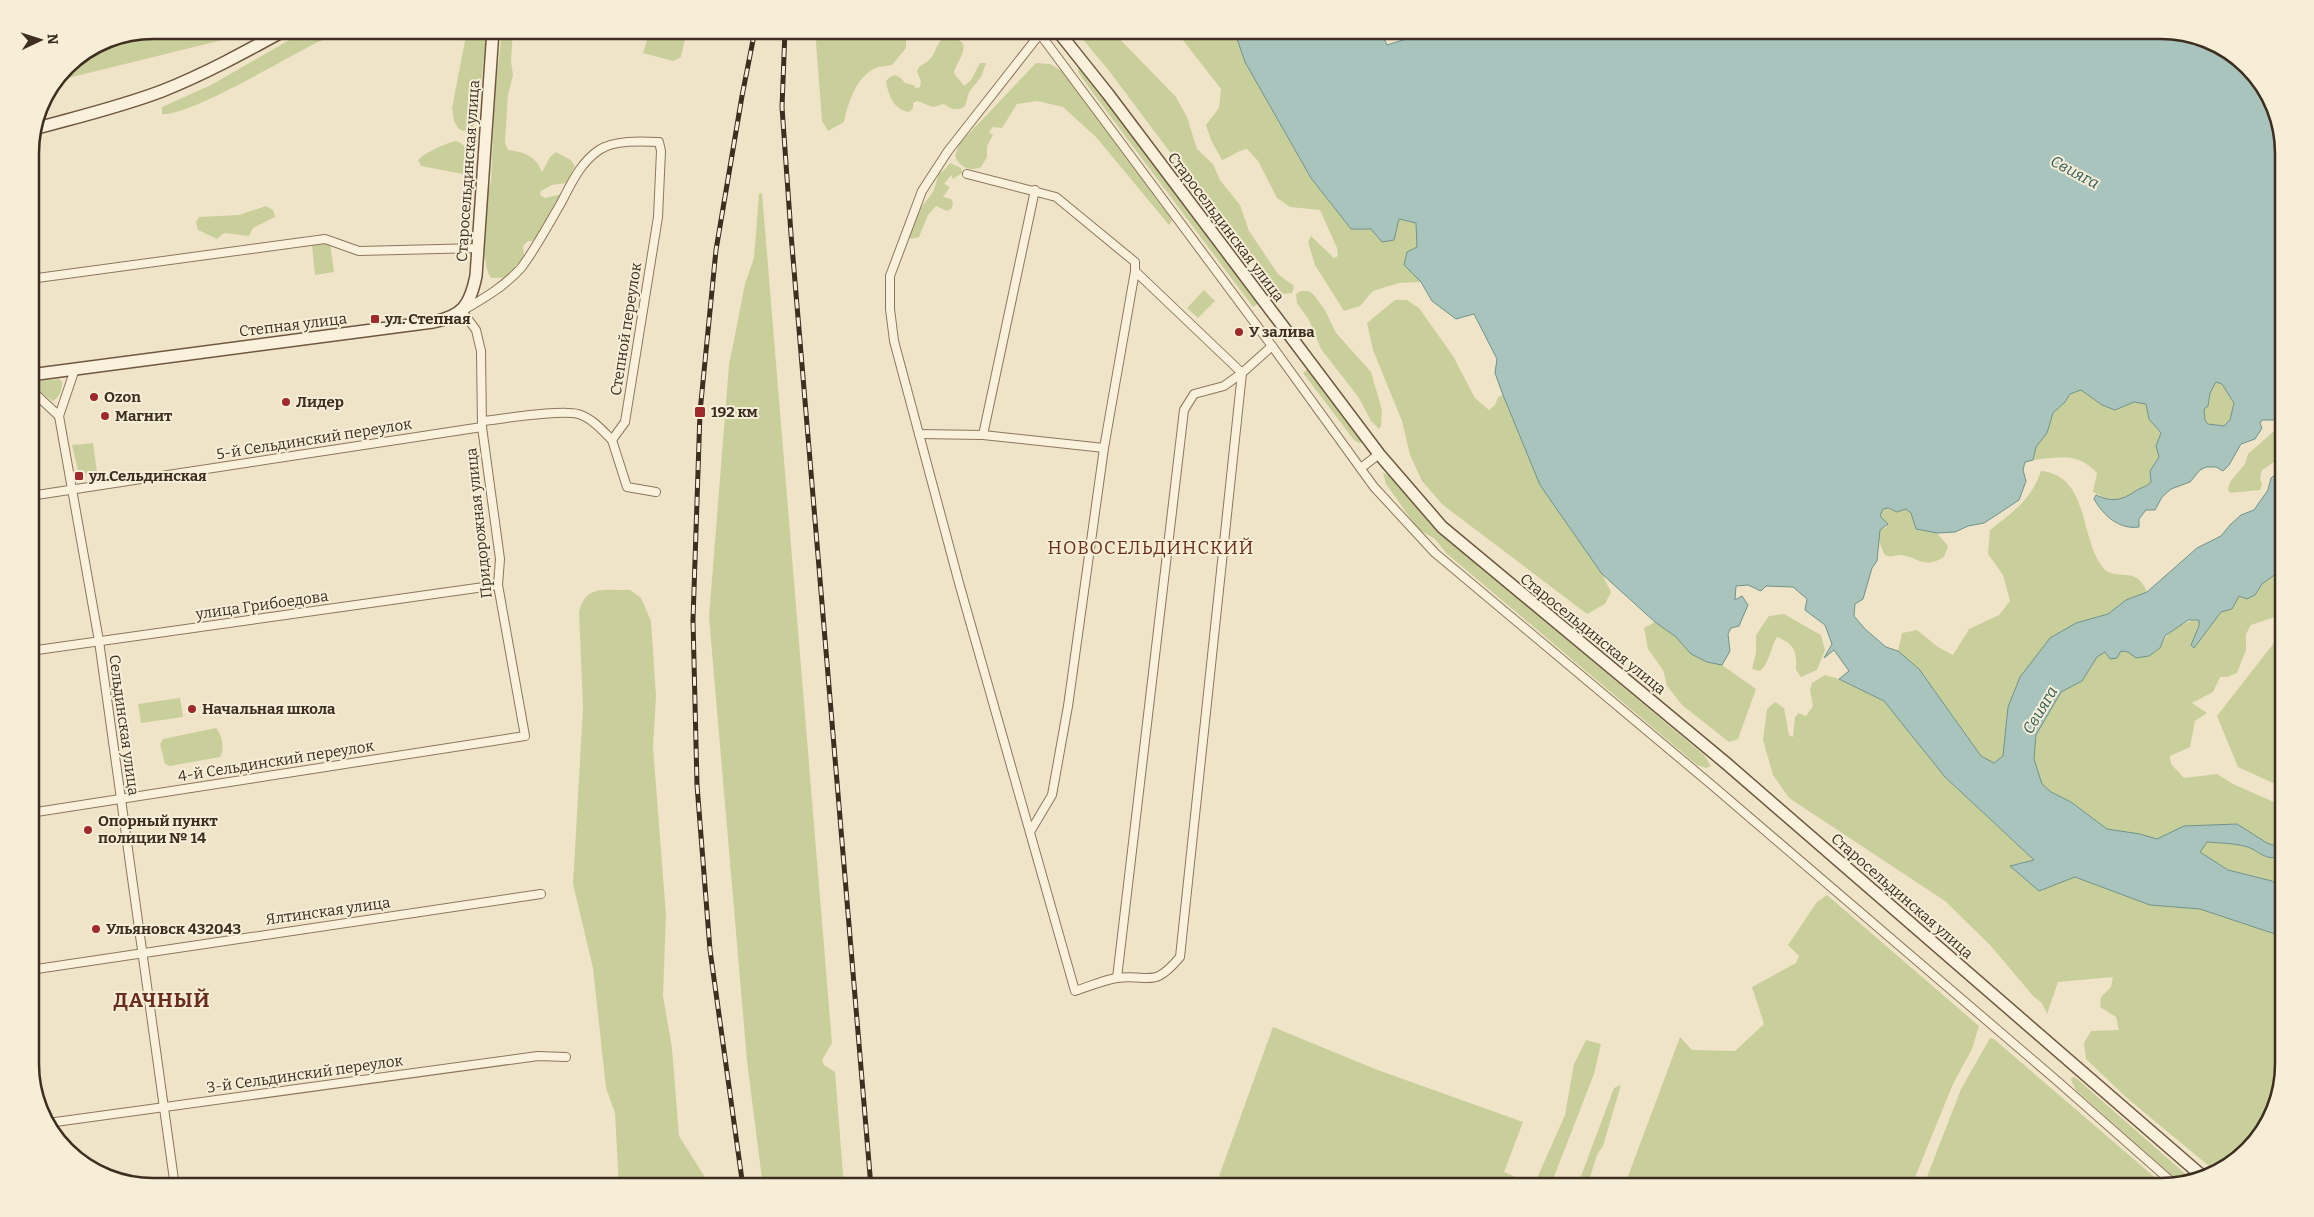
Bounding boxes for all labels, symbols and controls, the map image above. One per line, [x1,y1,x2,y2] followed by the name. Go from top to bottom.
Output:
[15,15,65,65] north arrow
[44,33,61,45] text: N
[453,79,483,263] street label: Старосельдинская улица
[1164,149,1288,305] street label: Старосельдинская улица
[2047,151,2103,193] water label: Свияга
[607,261,645,397] street label: Степной переулок
[238,309,348,341] street label: Степная улица
[384,310,471,328] place label: ул. Степная
[369,313,381,325] marker: ул. Степная
[1249,323,1315,341] place label: У залива
[1233,326,1245,338] marker: У залива
[104,388,141,406] place label: Ozon
[88,391,100,403] marker: Ozon
[296,393,344,411] place label: Лидер
[280,396,292,408] marker: Лидер
[711,403,758,421] place label: 192 км
[693,405,707,419] marker: 192 км
[115,407,173,425] place label: Магнит
[99,410,111,422] marker: Магнит
[215,415,413,463] street label: 5-й Сельдинский переулок
[462,447,496,599] street label: Придорожная улица
[88,467,207,485] place label: ул.Сельдинская
[73,470,85,482] marker: ул.Сельдинская
[1048,537,1254,559] district label: НОВОСЕЛЬДИНСКИЙ
[1516,570,1670,698] street label: Старосельдинская улица
[194,587,329,623] street label: улица Грибоедова
[105,653,143,797] street label: Сельдинская улица
[2018,683,2062,737] water label: Свияга
[202,700,336,718] place label: Начальная школа
[186,703,198,715] marker: Начальная школа
[177,737,376,785] street label: 4-й Сельдинский переулок
[98,812,219,847] place label: Опорный пункт полиции № 14
[82,824,94,836] marker: Опорный пункт полиции № 14
[1827,829,1977,963] street label: Старосельдинская улица
[265,893,391,929] street label: Ялтинская улица
[106,920,241,938] place label: Ульяновск 432043
[90,923,102,935] marker: Ульяновск 432043
[113,988,211,1012] district label: ДАЧНЫЙ
[206,1051,405,1097] street label: 3-й Сельдинский переулок

